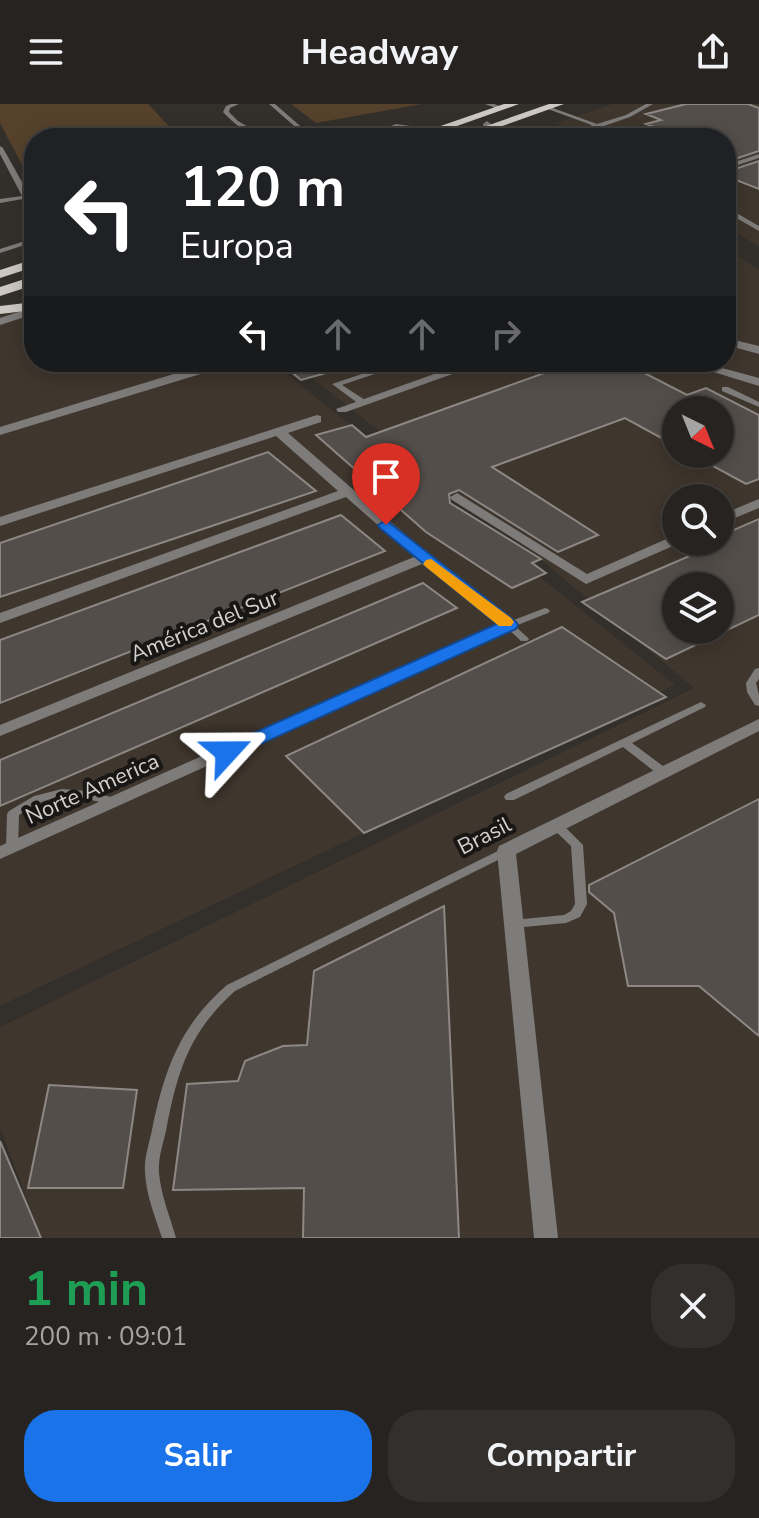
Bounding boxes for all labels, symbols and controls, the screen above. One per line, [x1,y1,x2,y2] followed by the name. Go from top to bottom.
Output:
[301,28,458,77] text: Headway
[24,30,68,74] icon: menu
[691,30,735,74] icon: share
[180,149,345,226] text: 120 m
[48,160,152,264] icon: left
[180,222,294,271] text: Europa
[232,312,276,356] icon: left
[316,312,360,356] icon: ahead
[400,312,444,356] icon: ahead
[484,312,528,356] icon: right
[662,396,734,468] north arrow
[662,396,734,644] map controls
[352,443,420,525] pin
[364,455,408,499] icon: arrive
[662,484,734,556] button: search
[662,572,734,644] button: layers
[126,582,283,669] street label: América del Sur
[185,710,269,794] position arrow
[21,746,164,832] street label: Norte America
[452,809,517,862] street label: Brasil
[24,1256,148,1322] text: 1 min
[651,1264,735,1348] button: close
[24,1319,187,1354] text: 200 m · 09:01
[24,1410,372,1502] button: Salir
[388,1410,735,1502] button: Compartir

